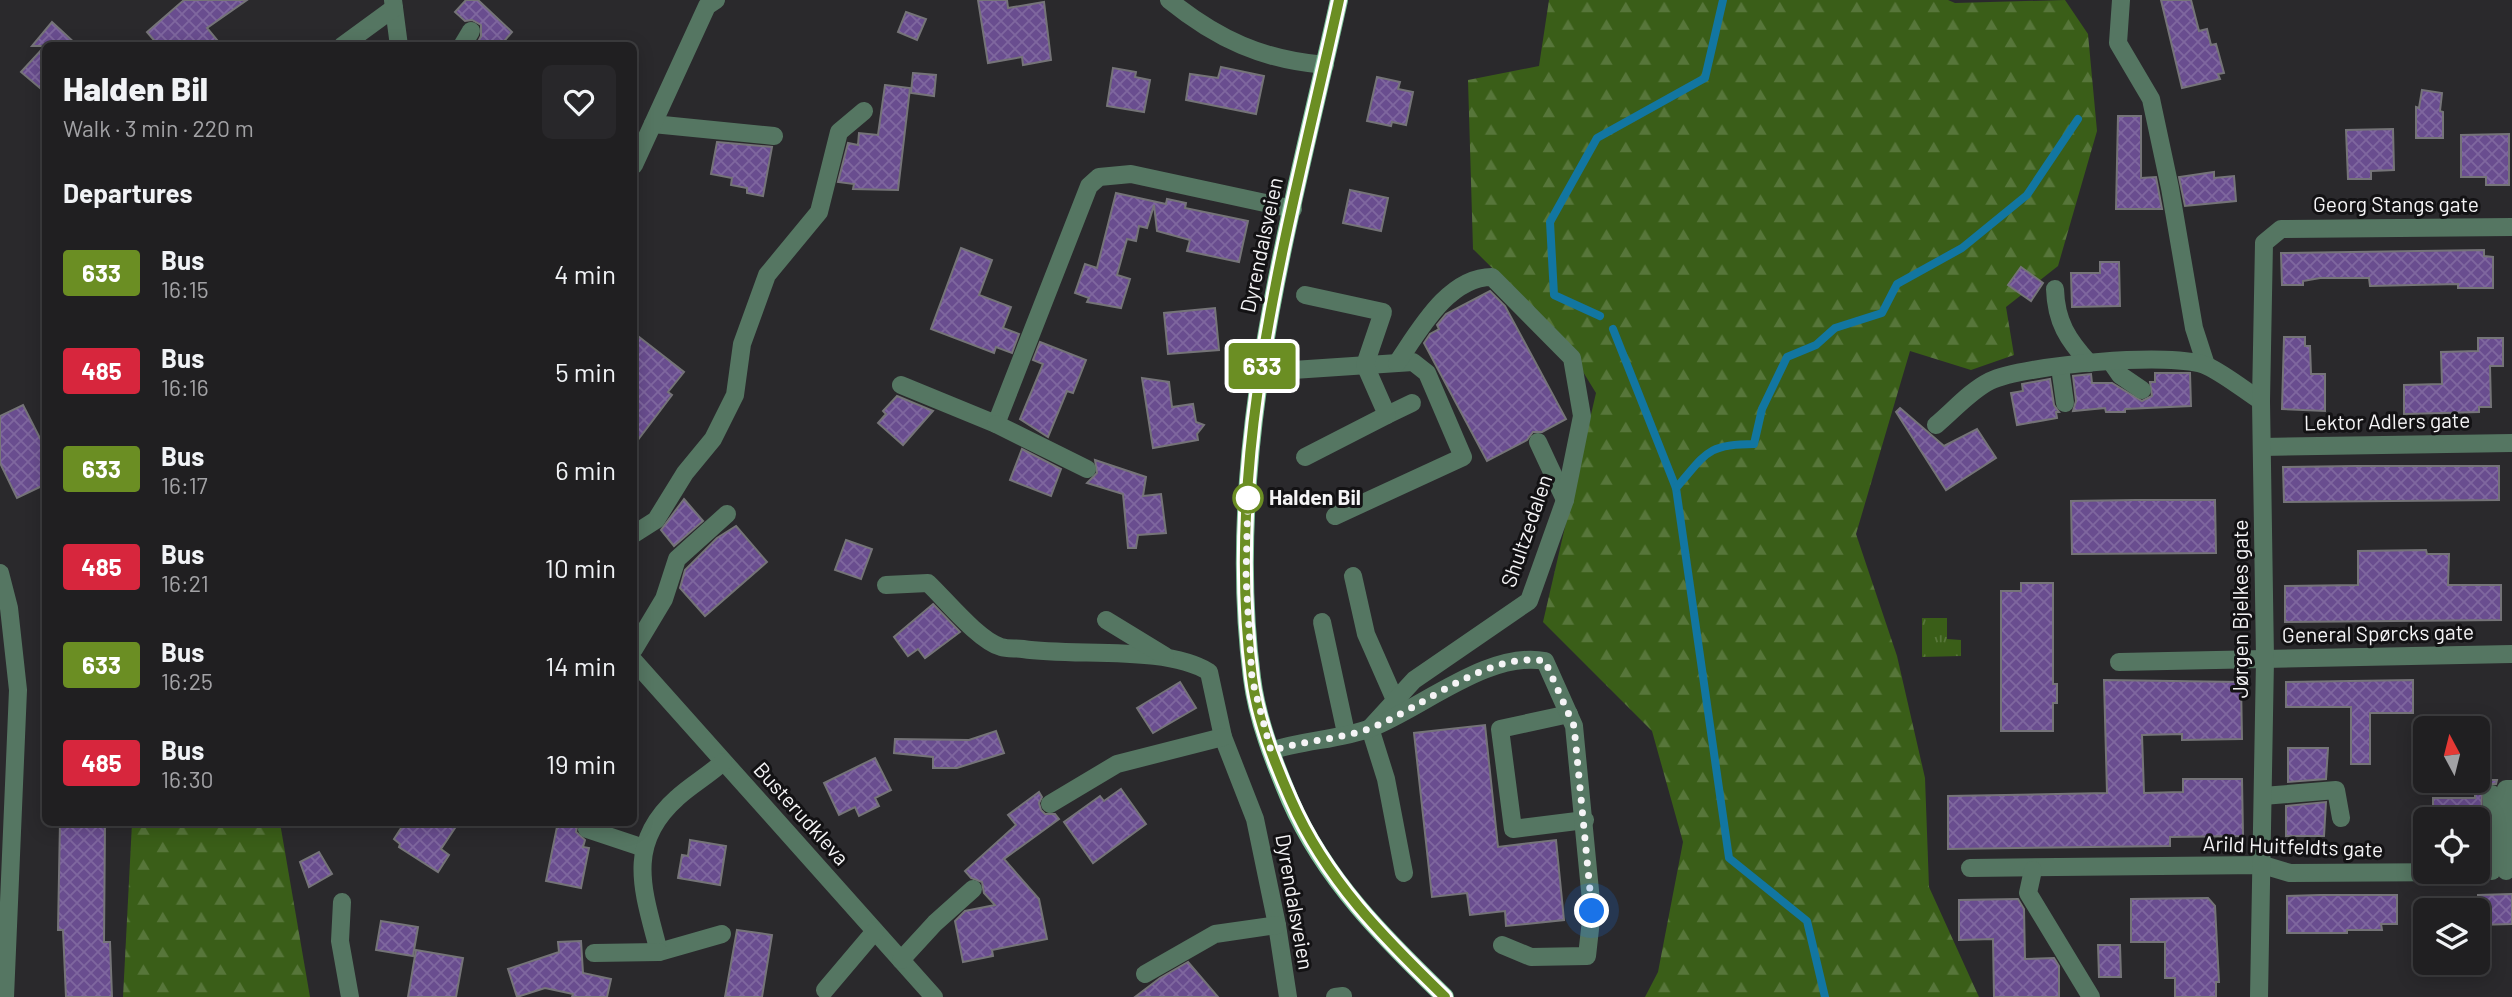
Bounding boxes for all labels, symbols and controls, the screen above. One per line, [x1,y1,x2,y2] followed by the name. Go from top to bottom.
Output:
[542,65,616,139] button: heart
[63,68,208,108] text: Halden Bil
[63,114,254,142] text: Walk · 3 min · 220 m
[1234,175,1287,315] street label: Dyrendalsveien
[63,177,193,208] text: Departures
[2313,191,2479,216] street label: Georg Stangs gate
[161,244,204,275] text: Bus
[82,258,121,287] text: 633
[554,258,616,289] text: 4 min
[161,275,209,303] text: 16:15
[161,342,204,373] text: Bus
[1222,343,1302,389] line badge: 633
[1243,351,1281,380] text: 633
[81,356,122,385] text: 485
[555,356,616,387] text: 5 min
[161,373,209,401] text: 16:16
[2304,407,2470,434] street label: Lektor Adlers gate
[161,440,204,471] text: Bus
[82,454,121,483] text: 633
[555,454,616,485] text: 6 min
[161,471,208,499] text: 16:17
[1495,471,1557,590] street label: Shultzedalen
[1233,483,1263,513] marker: Halden Bil
[1269,484,1361,509] place label: Halden Bil
[2227,520,2252,698] street label: Jørgen Bjelkes gate
[161,538,204,569] text: Bus
[81,552,122,581] text: 485
[545,552,616,583] text: 10 min
[161,569,209,597] text: 16:21
[2282,618,2474,647] street label: General Spørcks gate
[161,636,204,667] text: Bus
[82,650,121,679] text: 633
[545,650,616,681] text: 14 min
[161,667,213,695] text: 16:25
[2413,716,2490,793] north arrow
[2413,716,2490,975] map controls
[161,734,204,765] text: Bus
[81,748,122,777] text: 485
[546,748,616,779] text: 19 min
[749,756,855,870] street label: Busterudkleva
[161,765,214,793] text: 16:30
[2413,807,2490,884] button: locate
[2202,830,2384,861] street label: Arild Huitfeldts gate
[1271,832,1320,972] street label: Dyrendalsveien
[1574,893,1609,928] your location
[2413,898,2490,975] button: layers

